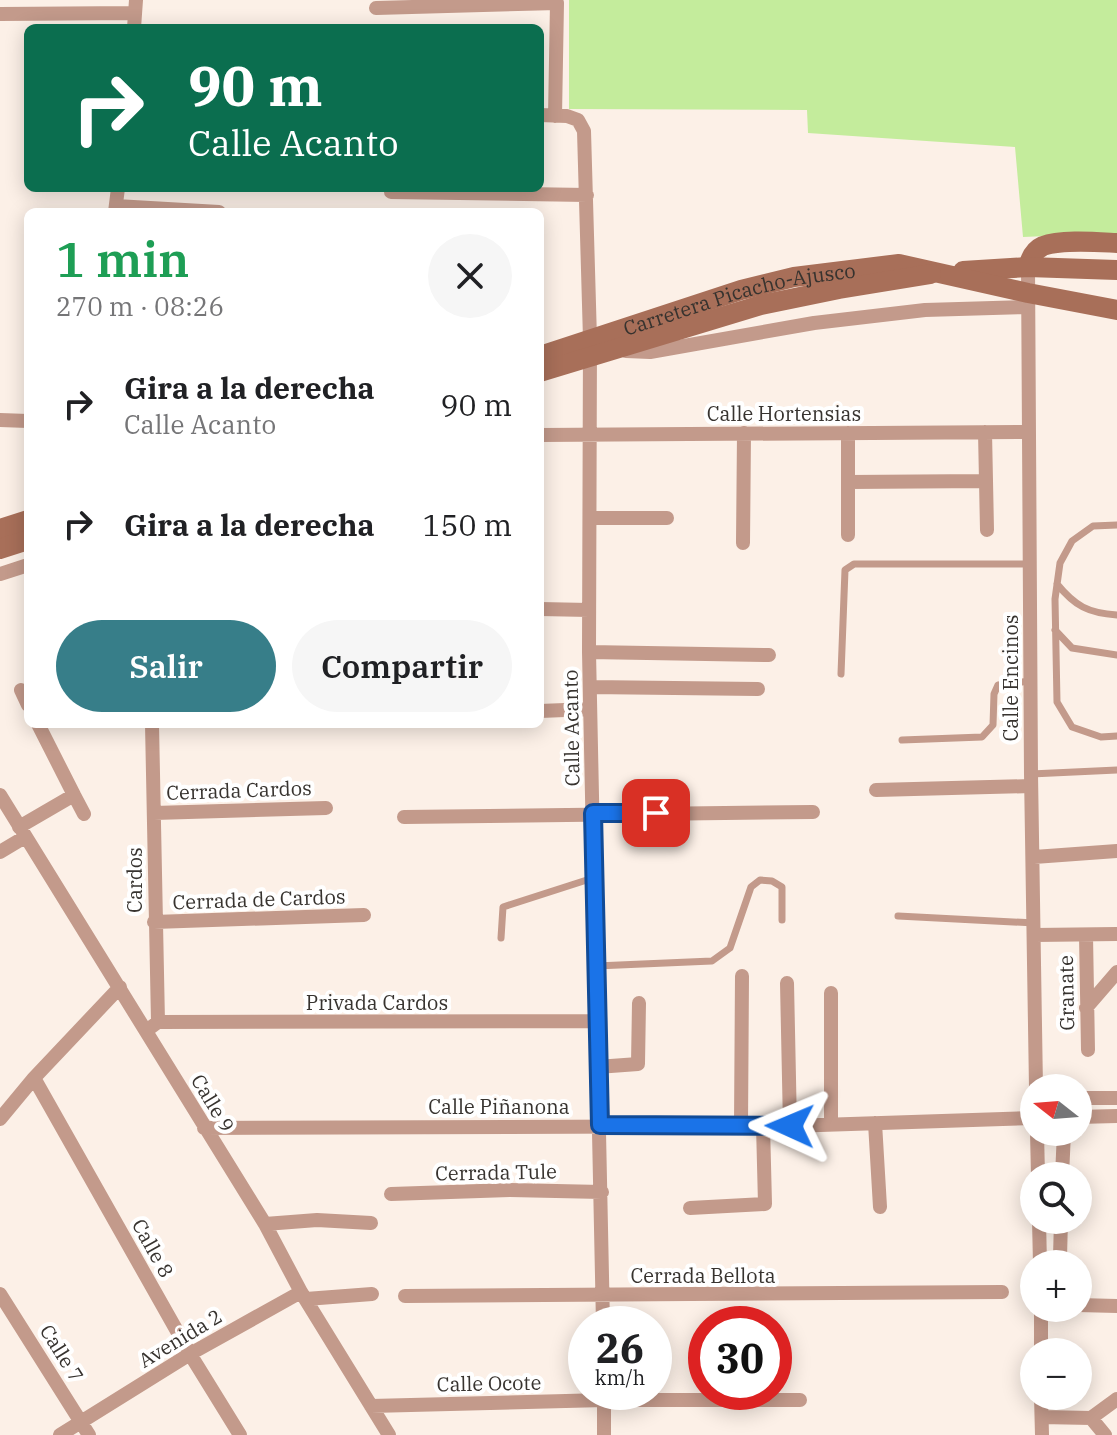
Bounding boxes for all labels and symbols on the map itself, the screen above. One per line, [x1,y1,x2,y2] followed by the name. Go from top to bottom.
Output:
[620,256,857,341] street label: Carretera Picacho-Ajusco
[707,400,861,427] street label: Calle Hortensias
[997,614,1024,742] street label: Calle Encinos
[556,669,586,787] street label: Calle Acanto
[166,774,312,806] street label: Cerrada Cardos
[622,779,690,847] pin
[121,847,148,913] street label: Cardos
[172,882,346,916] street label: Cerrada de Cardos
[1052,955,1080,1031] street label: Granate
[306,989,448,1016] street label: Privada Cardos
[185,1069,241,1137] street label: Calle 9
[1020,1074,1092,1146] north arrow
[748,1084,832,1168] position arrow
[428,1093,570,1120] street label: Calle Piñanona
[435,1157,557,1187] street label: Cerrada Tule
[126,1214,180,1282] street label: Calle 8
[630,1262,776,1289] street label: Cerrada Bellota
[133,1302,227,1374] street label: Avenida 2
[688,1306,792,1410] speed limit sign: 30
[34,1319,90,1387] street label: Calle 7
[436,1369,542,1397] street label: Calle Ocote

